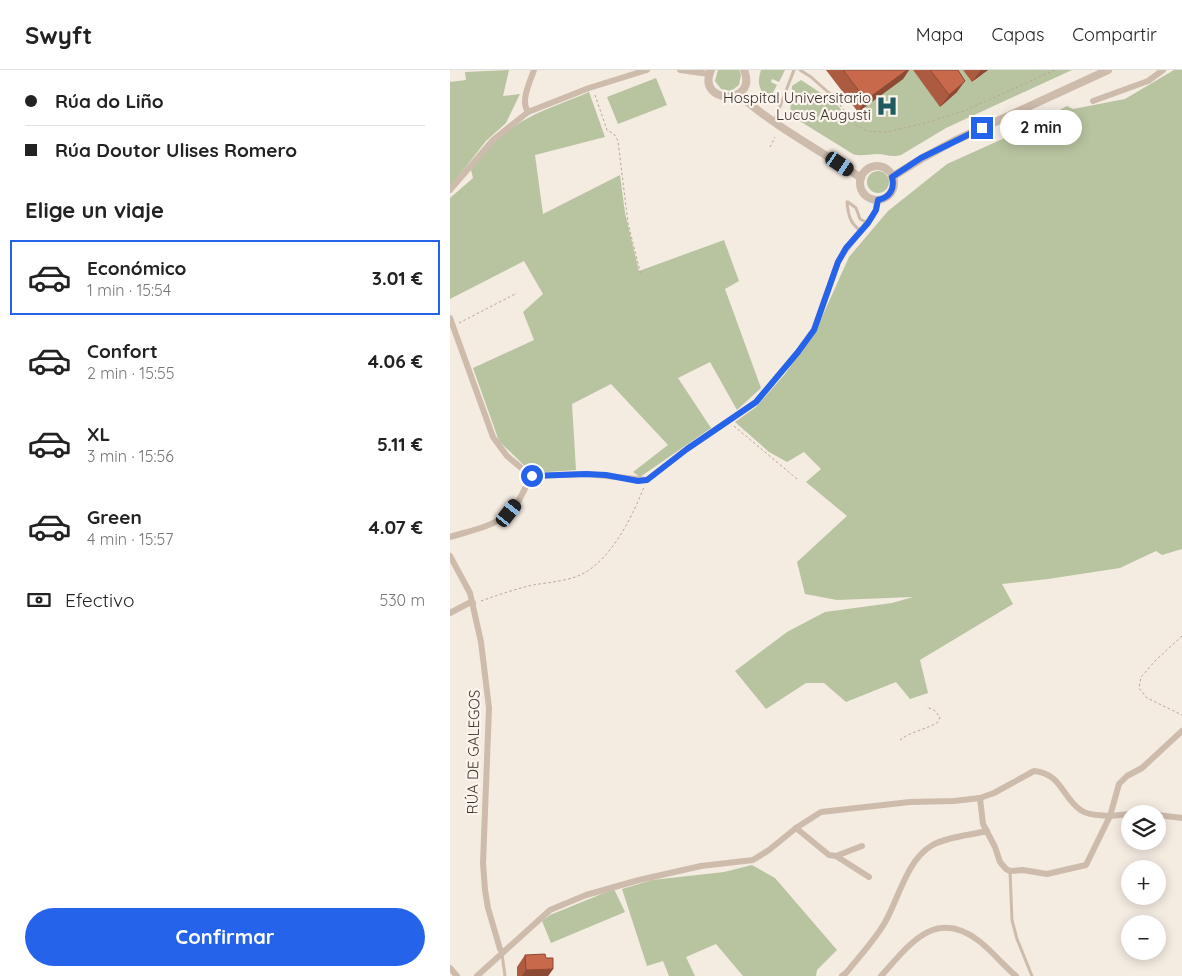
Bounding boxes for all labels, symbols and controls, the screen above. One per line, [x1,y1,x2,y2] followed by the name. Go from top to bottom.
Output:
[25,20,92,50] text: Swyft
[916,23,963,46] text: Mapa
[991,23,1044,46] text: Capas
[1072,23,1157,46] text: Compartir
[723,88,871,124] place label: Hospital Universitario Lucus Augusti
[55,89,164,113] text: Rúa do Liño
[874,93,900,119] hospital icon: Hospital Universitario Lucus Augusti
[1000,110,1082,146] callout: 2 min
[971,117,993,139] route end
[1020,117,1062,137] text: 2 min
[55,138,297,162] text: Rúa Doutor Ulises Romero
[823,149,856,179] car
[25,196,164,224] text: Elige un viaje
[27,255,72,300] icon: car
[87,256,186,280] text: Económico
[372,266,423,290] text: 3.01 €
[87,280,171,300] text: 1 min · 15:54
[27,338,72,383] icon: car
[87,339,158,363] text: Confort
[368,349,423,373] text: 4.06 €
[87,363,174,383] text: 2 min · 15:55
[27,421,72,466] icon: car
[87,422,110,446] text: XL
[377,432,423,456] text: 5.11 €
[87,446,174,466] text: 3 min · 15:56
[521,465,543,487] route start
[493,497,524,529] car
[27,504,72,549] icon: car
[87,505,142,529] text: Green
[369,515,423,539] text: 4.07 €
[87,529,173,549] text: 4 min · 15:57
[25,586,53,614] icon: cash
[65,588,134,612] text: Efectivo
[379,590,425,610] text: 530 m
[462,689,484,815] street label: RÚA DE GALEGOS
[1121,805,1166,960] map controls
[1121,805,1166,850] button: layers
[1121,860,1166,905] button: +
[25,908,425,966] button: Confirmar
[1121,915,1166,960] button: −

